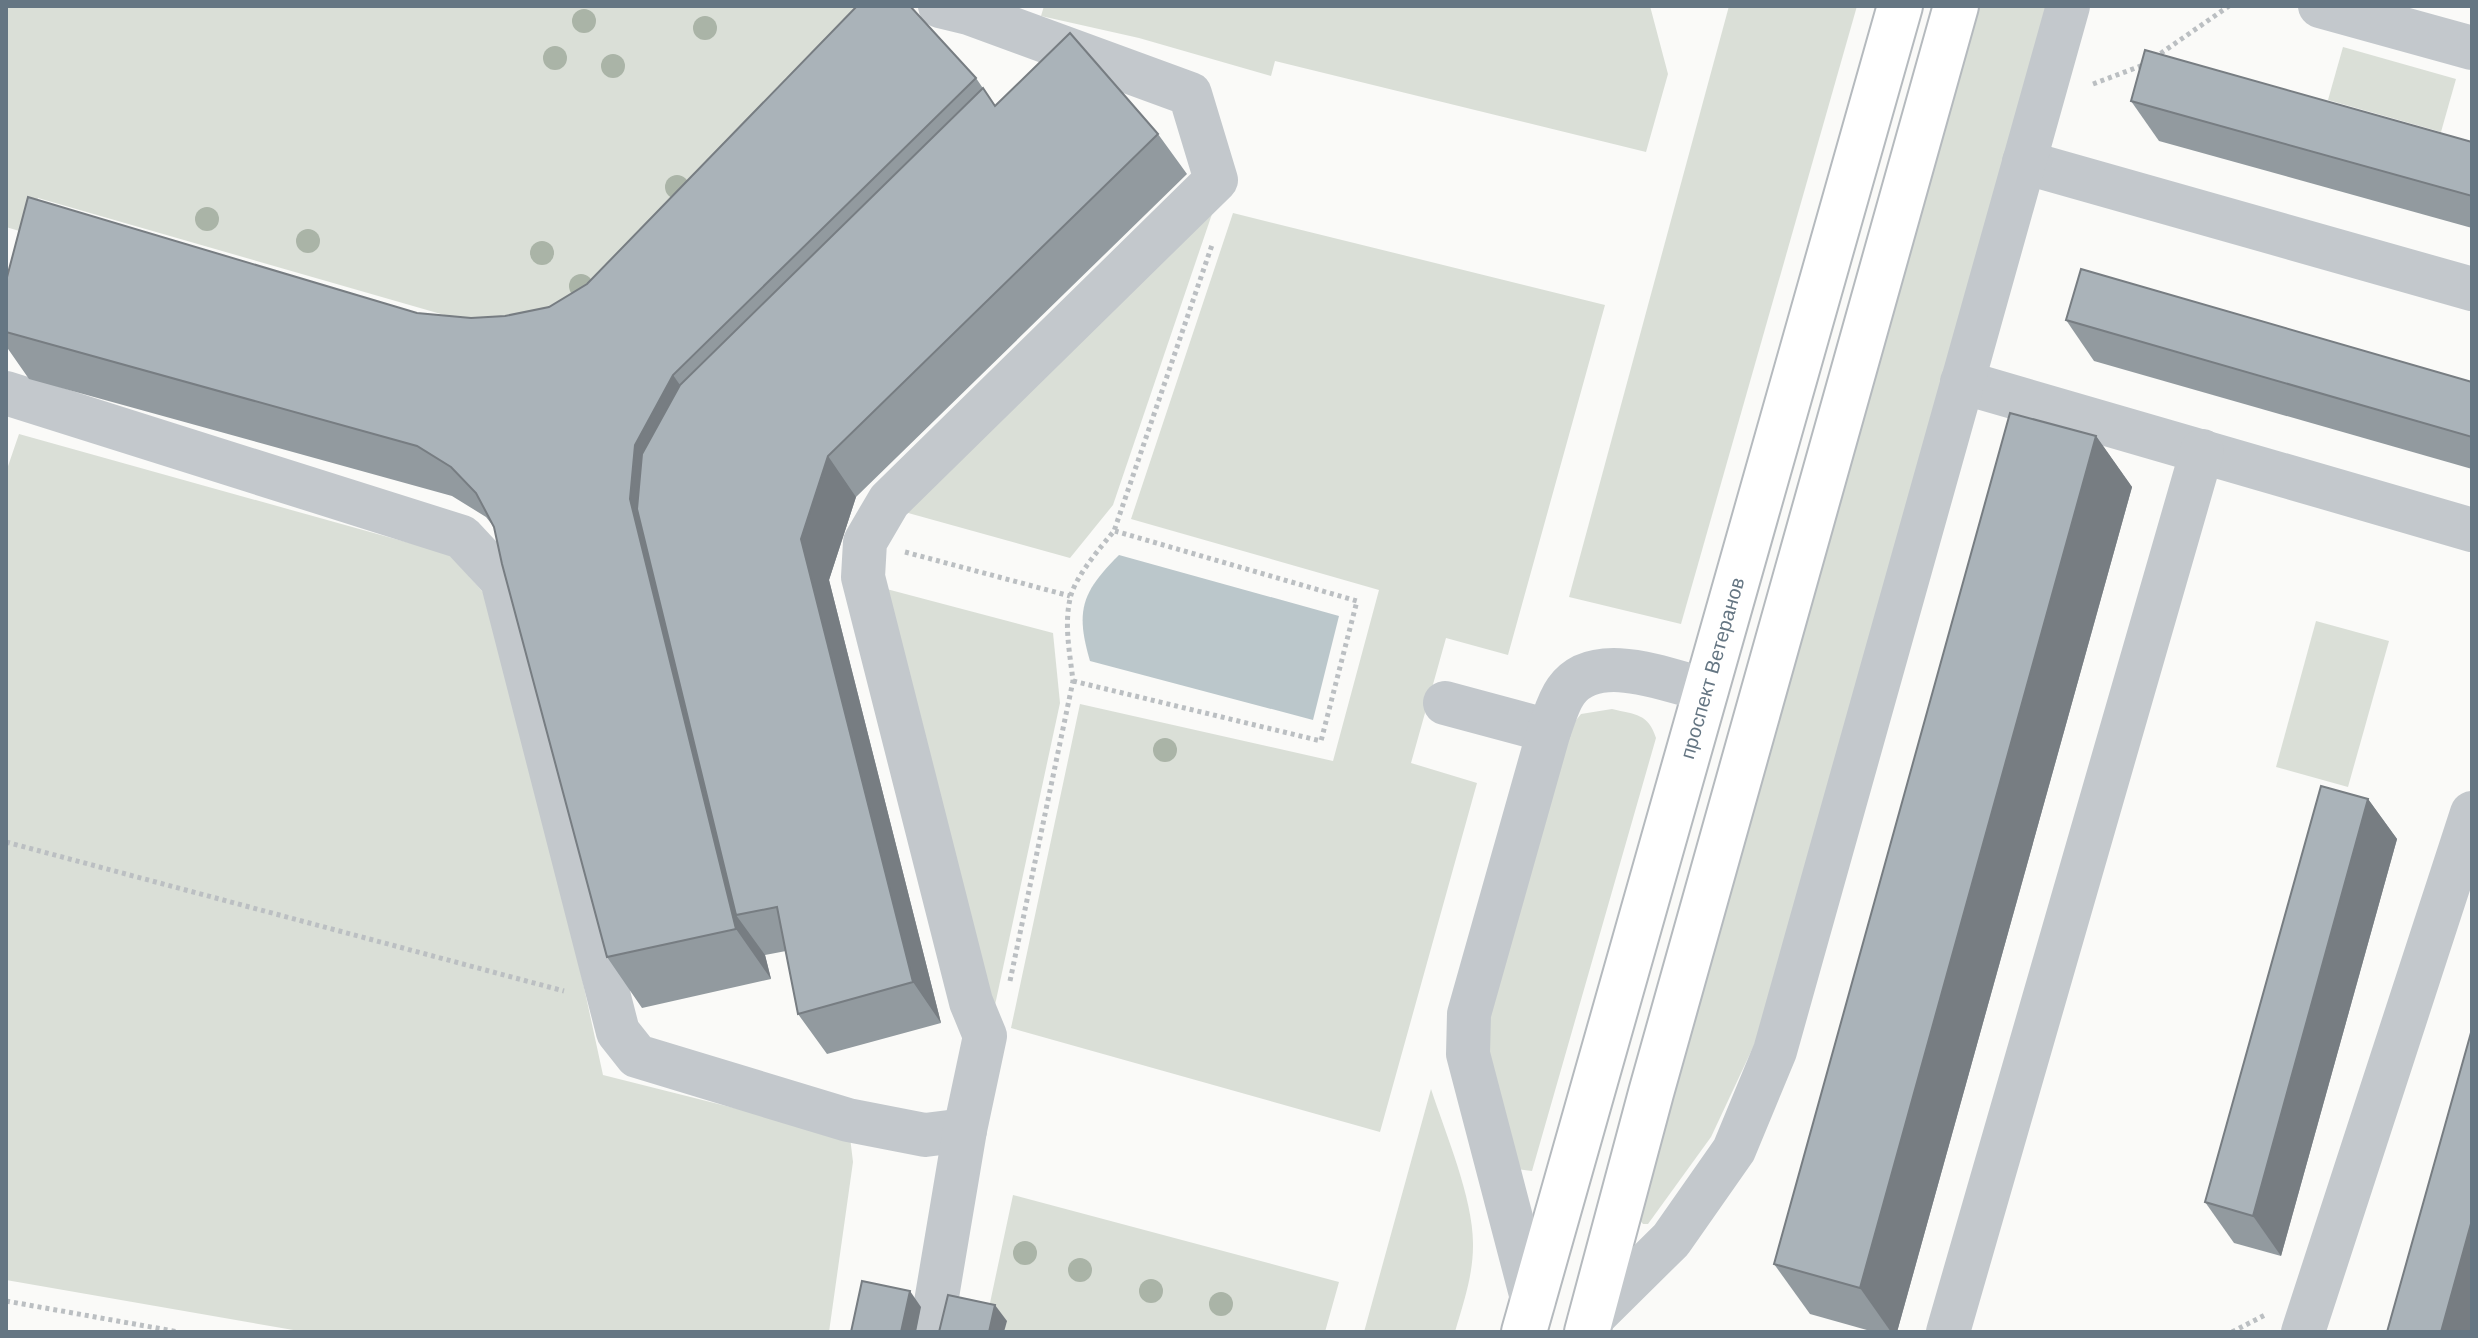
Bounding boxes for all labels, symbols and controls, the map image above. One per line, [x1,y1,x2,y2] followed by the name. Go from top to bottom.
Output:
[1676,575,1748,761] street label: проспект Ветеранов

